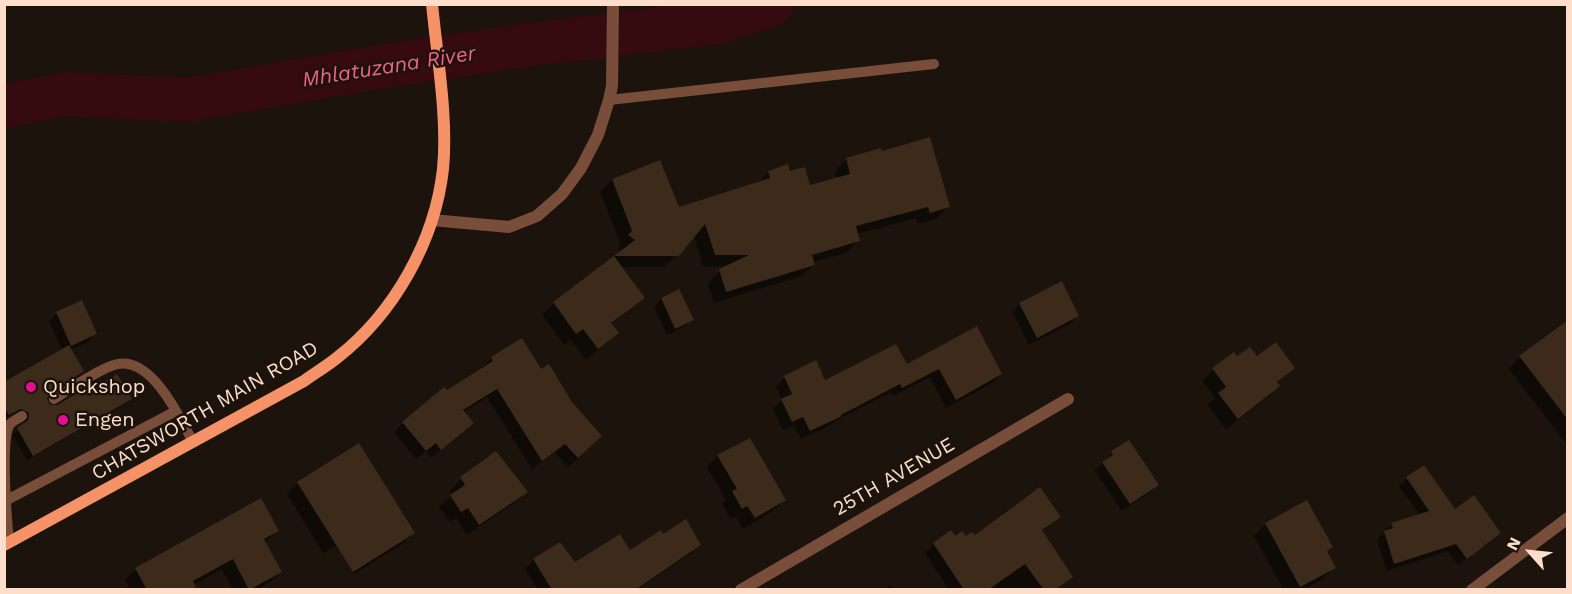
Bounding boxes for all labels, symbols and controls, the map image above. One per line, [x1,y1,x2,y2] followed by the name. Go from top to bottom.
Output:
[300,41,478,93] water label: Mhlatuzana River
[87,336,323,486] street label: CHATSWORTH MAIN ROAD
[43,375,145,399] place label: Quickshop
[24,380,38,394] marker: Quickshop
[75,408,135,432] place label: Engen
[56,413,70,427] marker: Engen
[829,433,959,521] street label: 25TH AVENUE
[1500,522,1560,582] north arrow
[1502,534,1525,553] text: N

